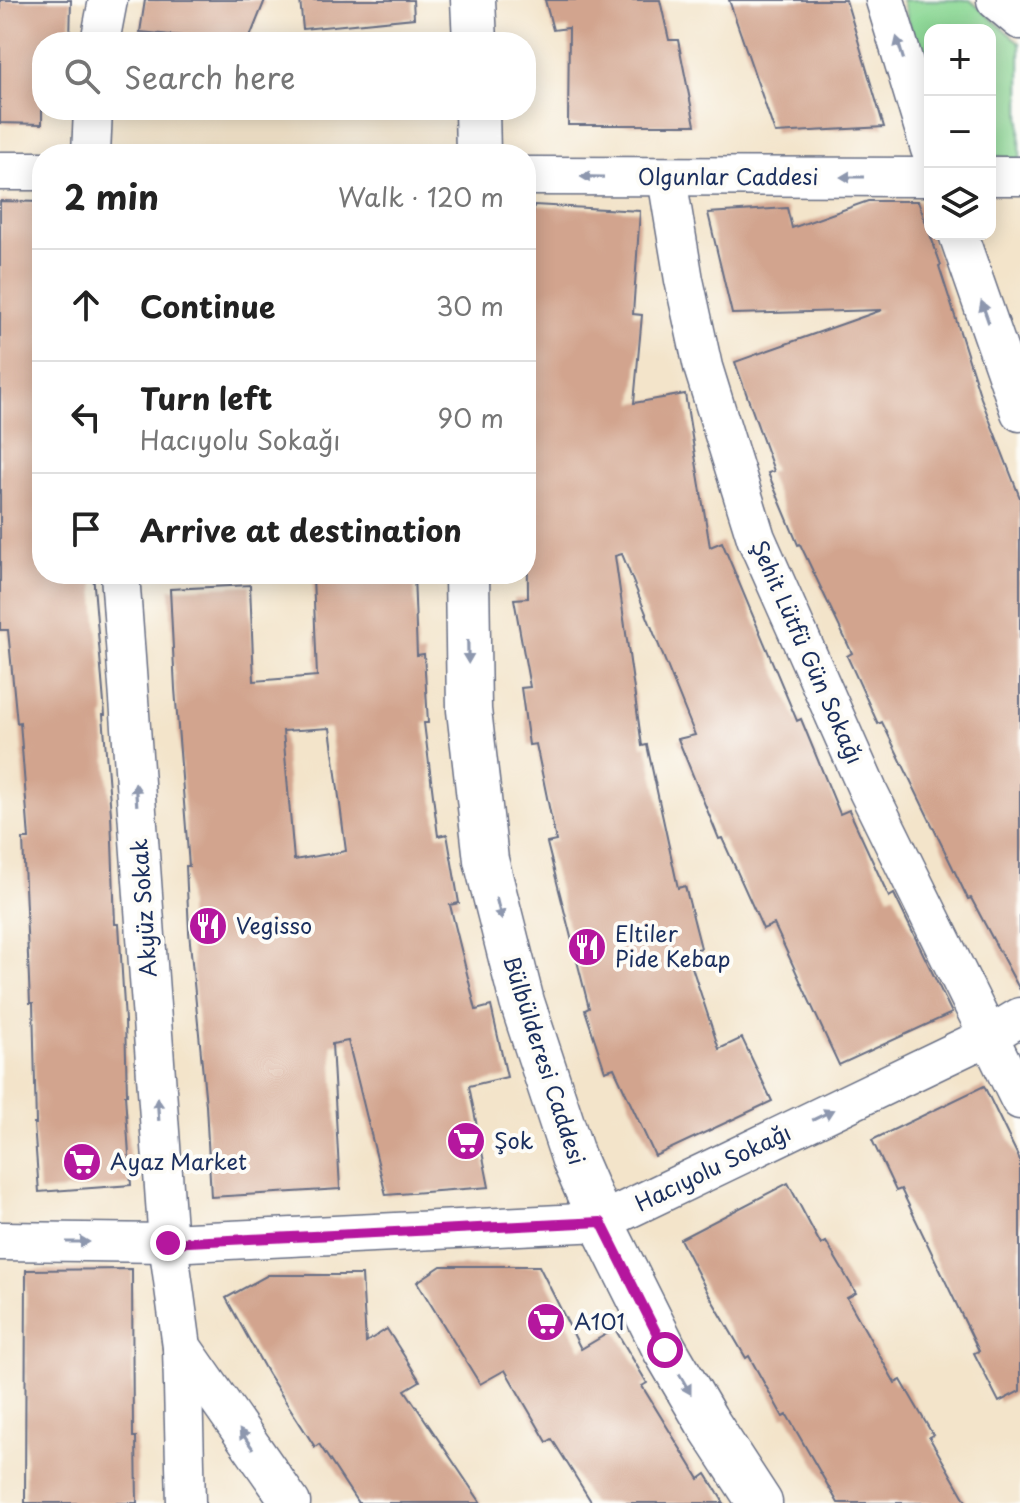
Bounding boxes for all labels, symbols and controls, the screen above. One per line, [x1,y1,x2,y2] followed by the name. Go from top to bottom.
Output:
[924,24,996,240] map controls
[924,24,996,96] button: +
[32,32,536,120] search box
[893,35,906,59] one-way arrow
[60,54,104,98] icon: search
[124,54,296,99] text: Search here
[924,96,996,168] button: −
[638,159,818,192] street label: Olgunlar Caddesi
[924,168,996,240] button: layers
[64,170,159,222] text: 2 min
[579,171,604,183] one-way arrow
[839,171,864,183] one-way arrow
[338,177,504,216] text: Walk · 120 m
[64,283,108,327] icon: ahead
[140,283,275,328] text: Continue
[436,286,504,325] text: 30 m
[979,299,991,323] one-way arrow
[140,375,272,420] text: Turn left
[64,395,108,439] icon: left
[437,398,504,437] text: 90 m
[140,420,340,459] text: Hacıyolu Sokağı
[64,507,108,551] icon: arrive
[140,507,462,552] text: Arrive at destination
[744,534,873,769] street label: Şehit Lütfü Gün Sokağı
[462,640,474,665] one-way arrow
[129,781,142,806] one-way arrow
[121,837,164,979] street label: Akyüz Sokak
[493,897,505,922] one-way arrow
[187,905,229,947] restaurant icon: Vegisso
[236,908,312,941] place label: Vegisso
[615,916,730,974] place label: Eltiler Pide Kebap
[566,926,608,968] restaurant icon: Eltiler Pide Kebap
[496,951,595,1168] street label: Bülbülderesi Caddesi
[151,1096,164,1121] one-way arrow
[811,1108,835,1122] one-way arrow
[629,1115,796,1219] street label: Hacıyolu Sokağı
[445,1120,487,1162] supermarket icon: Şok
[494,1123,534,1156] place label: Şok
[61,1141,103,1183] supermarket icon: Ayaz Market
[110,1144,247,1177] place label: Ayaz Market
[150,1225,186,1261] route end
[66,1236,91,1248] one-way arrow
[525,1301,567,1343] supermarket icon: A101
[574,1304,625,1337] place label: A101
[647,1332,683,1368] route start
[678,1373,692,1395] one-way arrow
[239,1428,254,1449] one-way arrow

